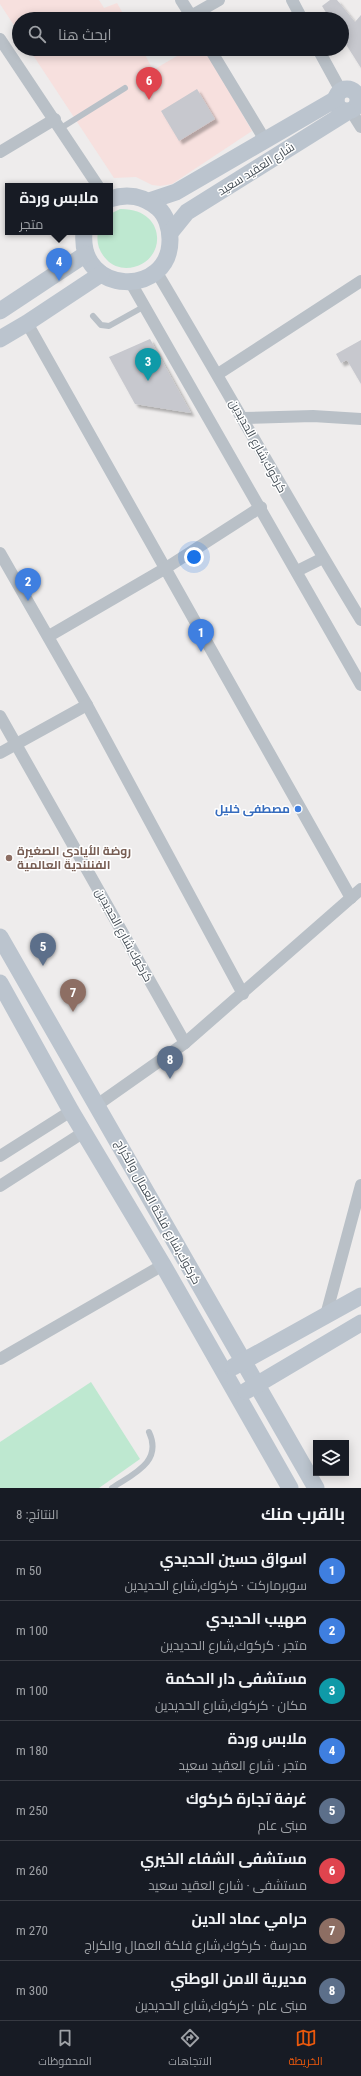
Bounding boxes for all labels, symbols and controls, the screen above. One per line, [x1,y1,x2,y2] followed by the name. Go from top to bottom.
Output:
[12,12,349,56] search box
[26,23,48,45] icon: search
[58,26,112,44] text: ابحث هنا
[136,67,162,100] pin: 6
[215,140,298,199] street label: شارع العقيد سعيد
[5,183,113,235] popup
[19,189,99,207] text: ملابس وردة
[19,217,43,232] text: متجر
[46,248,72,281] pin: 4
[135,348,161,381] pin: 3
[226,397,290,496] street label: كركوك,شارع الحديدين
[184,547,204,567] your location
[15,568,41,601] pin: 2
[188,619,214,652] pin: 1
[215,802,290,817] place label: مصطفى خليل
[293,804,303,814] marker: مصطفى خليل
[17,844,131,872] place label: روضة الأيادي الصغيرة الفنلندية العالمية
[4,853,14,863] marker: روضة الأيادي الصغيرة الفنلندية العالمية
[92,886,156,985] street label: كركوك,شارع الحديدين
[30,933,56,966] pin: 5
[60,979,86,1012] pin: 7
[157,1046,183,1079] pin: 8
[111,1137,204,1287] street label: كركوك,شارع فلكة العمال والكراج
[313,1440,349,1476] map controls
[313,1440,349,1476] button: layers
[261,1504,345,1524] text: بالقرب منك
[16,1507,59,1522] text: النتائج: 8
[160,1550,307,1568] text: اسواق حسين الحديدي
[16,1563,42,1578] text: 50 m
[329,1563,335,1578] text: 1
[124,1578,307,1593] text: سوبرماركت · كركوك,شارع الحديدين
[206,1610,307,1628] text: صهيب الحديدي
[16,1623,48,1638] text: 100 m
[329,1623,335,1638] text: 2
[161,1638,307,1653] text: متجر · كركوك,شارع الحديدين
[166,1670,307,1688] text: مستشفى دار الحكمة
[16,1683,48,1698] text: 100 m
[329,1683,335,1698] text: 3
[155,1698,307,1713] text: مكان · كركوك,شارع الحديدين
[228,1730,307,1748] text: ملابس وردة
[16,1743,48,1758] text: 180 m
[329,1743,335,1758] text: 4
[179,1758,307,1773] text: متجر · شارع العقيد سعيد
[186,1790,307,1808] text: غرفة تجارة كركوك
[16,1803,48,1818] text: 250 m
[329,1803,335,1818] text: 5
[258,1818,307,1833] text: مبنى عام
[140,1850,307,1868] text: مستشفى الشفاء الخيري
[16,1863,48,1878] text: 260 m
[329,1863,335,1878] text: 6
[148,1878,307,1893] text: مستشفى · شارع العقيد سعيد
[192,1910,307,1928] text: حرامي عماد الدين
[16,1923,48,1938] text: 270 m
[329,1923,335,1938] text: 7
[84,1938,307,1953] text: مدرسة · كركوك,شارع فلكة العمال والكراج
[170,1970,307,1988] text: مديرية الامن الوطني
[16,1983,48,1998] text: 300 m
[329,1983,335,1998] text: 8
[135,1998,307,2013] text: مبنى عام · كركوك,شارع الحديدين
[38,2027,92,2071] tab: المحفوظات
[168,2027,212,2071] tab: الاتجاهات
[288,2027,323,2071] tab: الخريطة

